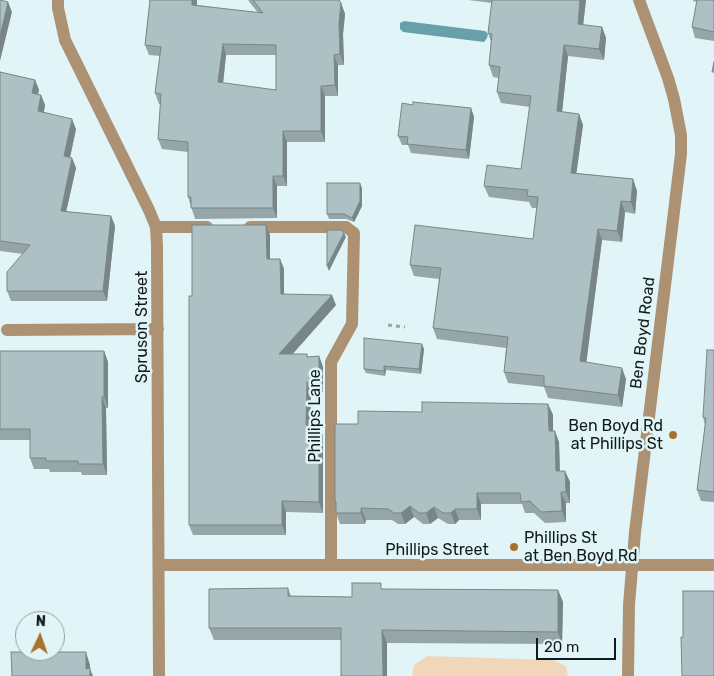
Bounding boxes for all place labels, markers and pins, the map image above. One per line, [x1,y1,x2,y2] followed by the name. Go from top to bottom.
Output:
[568,416,663,454] place label: Ben Boyd Rd at Phillips St
[667,429,679,441] marker: Ben Boyd Rd at Phillips St
[524,528,638,566] place label: Phillips St at Ben Boyd Rd
[508,541,520,553] marker: Phillips St at Ben Boyd Rd

